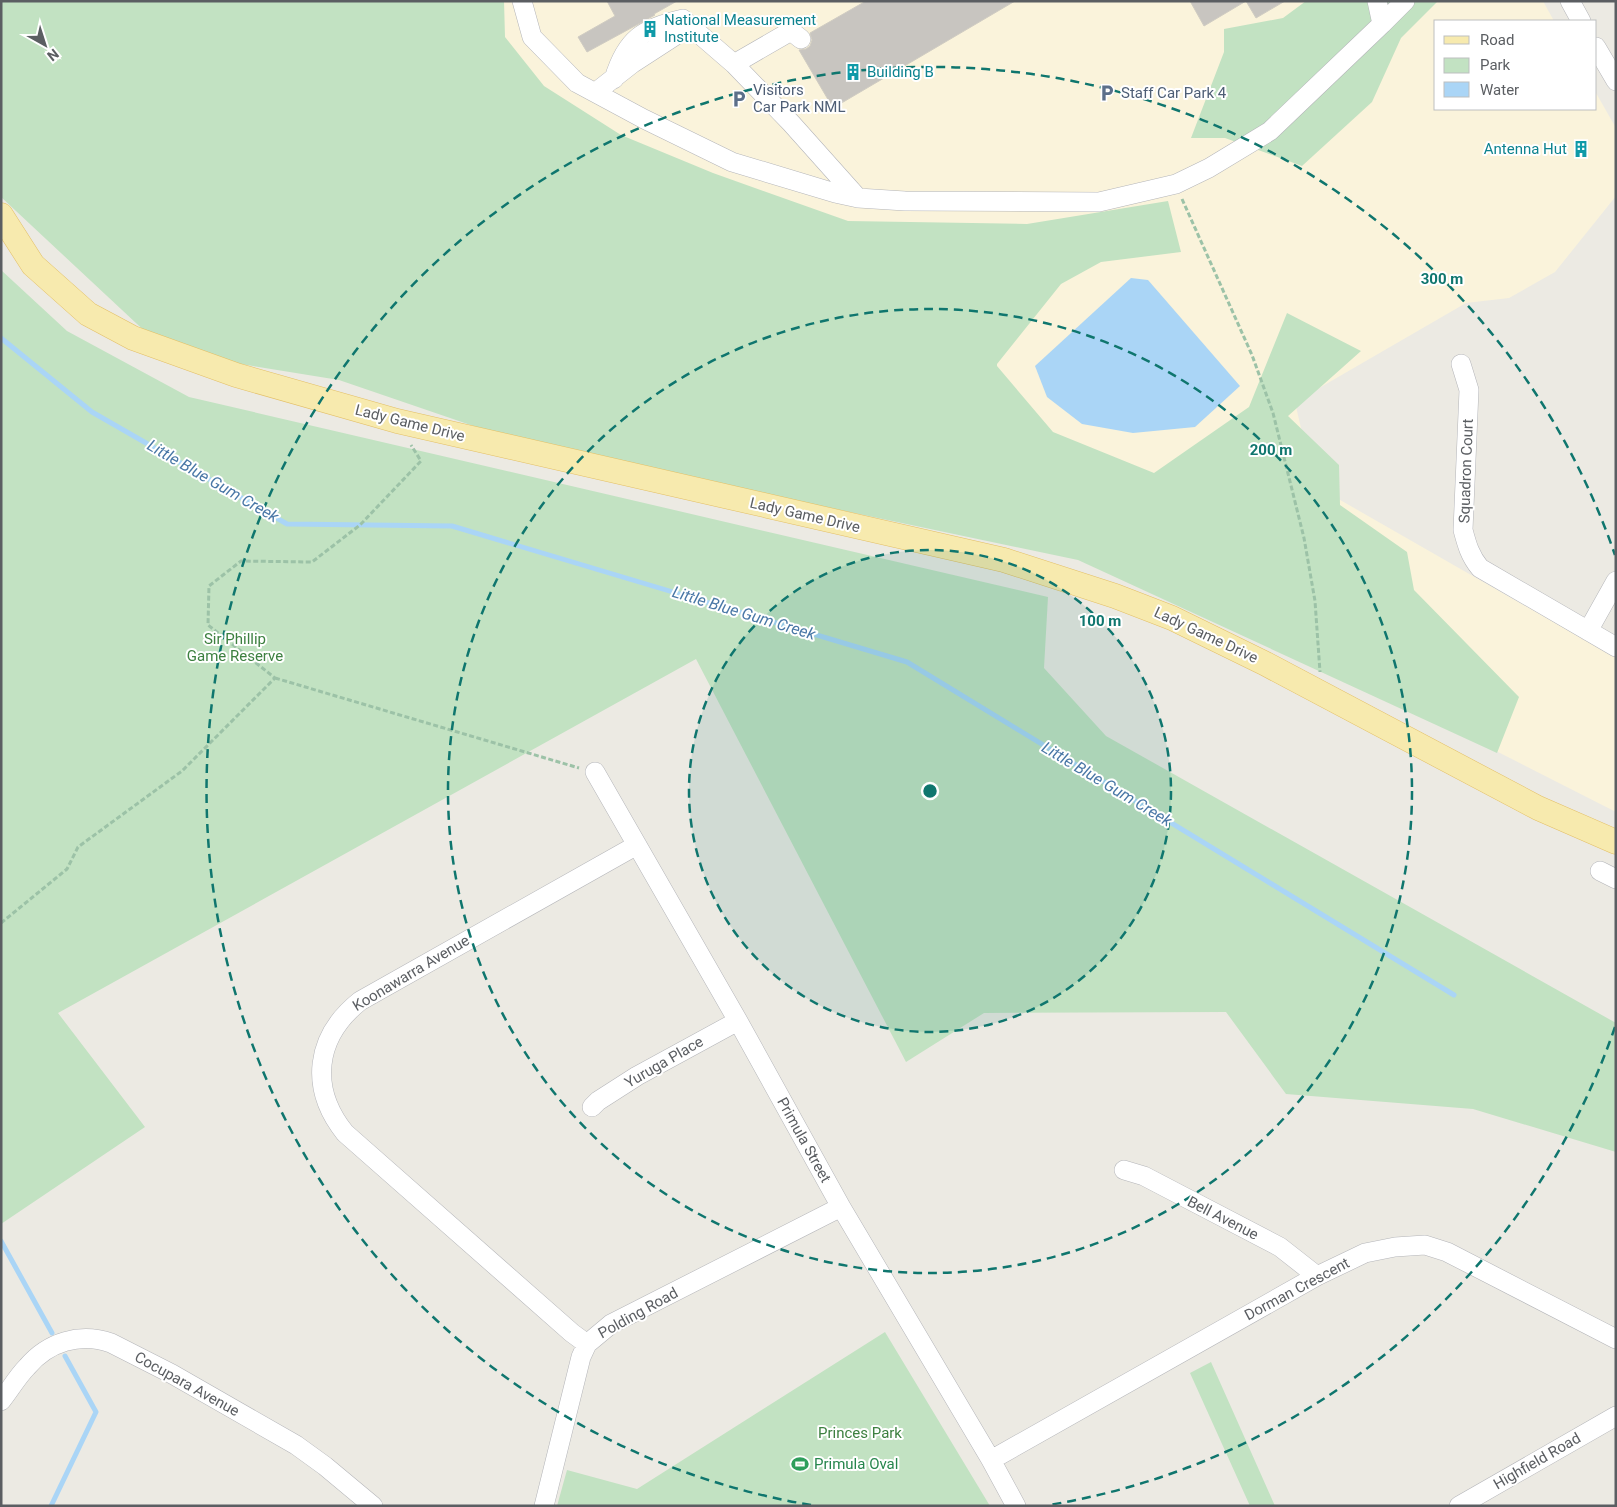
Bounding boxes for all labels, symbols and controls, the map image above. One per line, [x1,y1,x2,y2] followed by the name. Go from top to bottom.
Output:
[664,11,816,46] place label: National Measurement Institute
[640,19,660,39] building icon: National Measurement Institute
[20,20,70,70] north arrow
[1434,20,1597,110] legend
[1480,31,1514,49] text: Road
[44,46,62,64] text: N
[1480,56,1511,74] text: Park
[843,62,863,82] building icon: Building B
[867,63,934,81] place label: Building B
[753,81,846,116] place label: Visitors Car Park NML
[1480,81,1519,99] text: Water
[1097,83,1117,103] parking icon: Staff Car Park 4
[1121,84,1227,102] place label: Staff Car Park 4
[729,89,749,109] parking icon: Visitors Car Park NML
[1571,139,1591,159] building icon: Antenna Hut
[1484,140,1567,158] place label: Antenna Hut
[1421,270,1463,288] text: 300 m
[353,401,467,445] street label: Lady Game Drive
[1455,418,1477,524] street label: Squadron Court
[144,436,283,527] water label: Little Blue Gum Creek
[1250,441,1292,459] text: 200 m
[748,494,862,536] street label: Lady Game Drive
[670,582,819,644] water label: Little Blue Gum Creek
[1151,603,1261,667] street label: Lady Game Drive
[1079,612,1121,630] text: 100 m
[187,630,283,665] park label: Sir Phillip Game Reserve
[1038,738,1177,831] water label: Little Blue Gum Creek
[921,782,939,800] centre of rings
[349,931,473,1015] street label: Koonawarra Avenue
[622,1032,707,1092] street label: Yuruga Place
[773,1094,835,1186] street label: Primula Street
[1184,1192,1262,1244] street label: Bell Avenue
[1241,1254,1353,1324] street label: Dorman Crescent
[595,1284,681,1342] street label: Polding Road
[132,1348,242,1420] street label: Cocupara Avenue
[818,1424,902,1442] park label: Princes Park
[1490,1429,1584,1493] street label: Highfield Road
[790,1454,810,1474] sports icon: Primula Oval
[814,1455,898,1473] place label: Primula Oval

